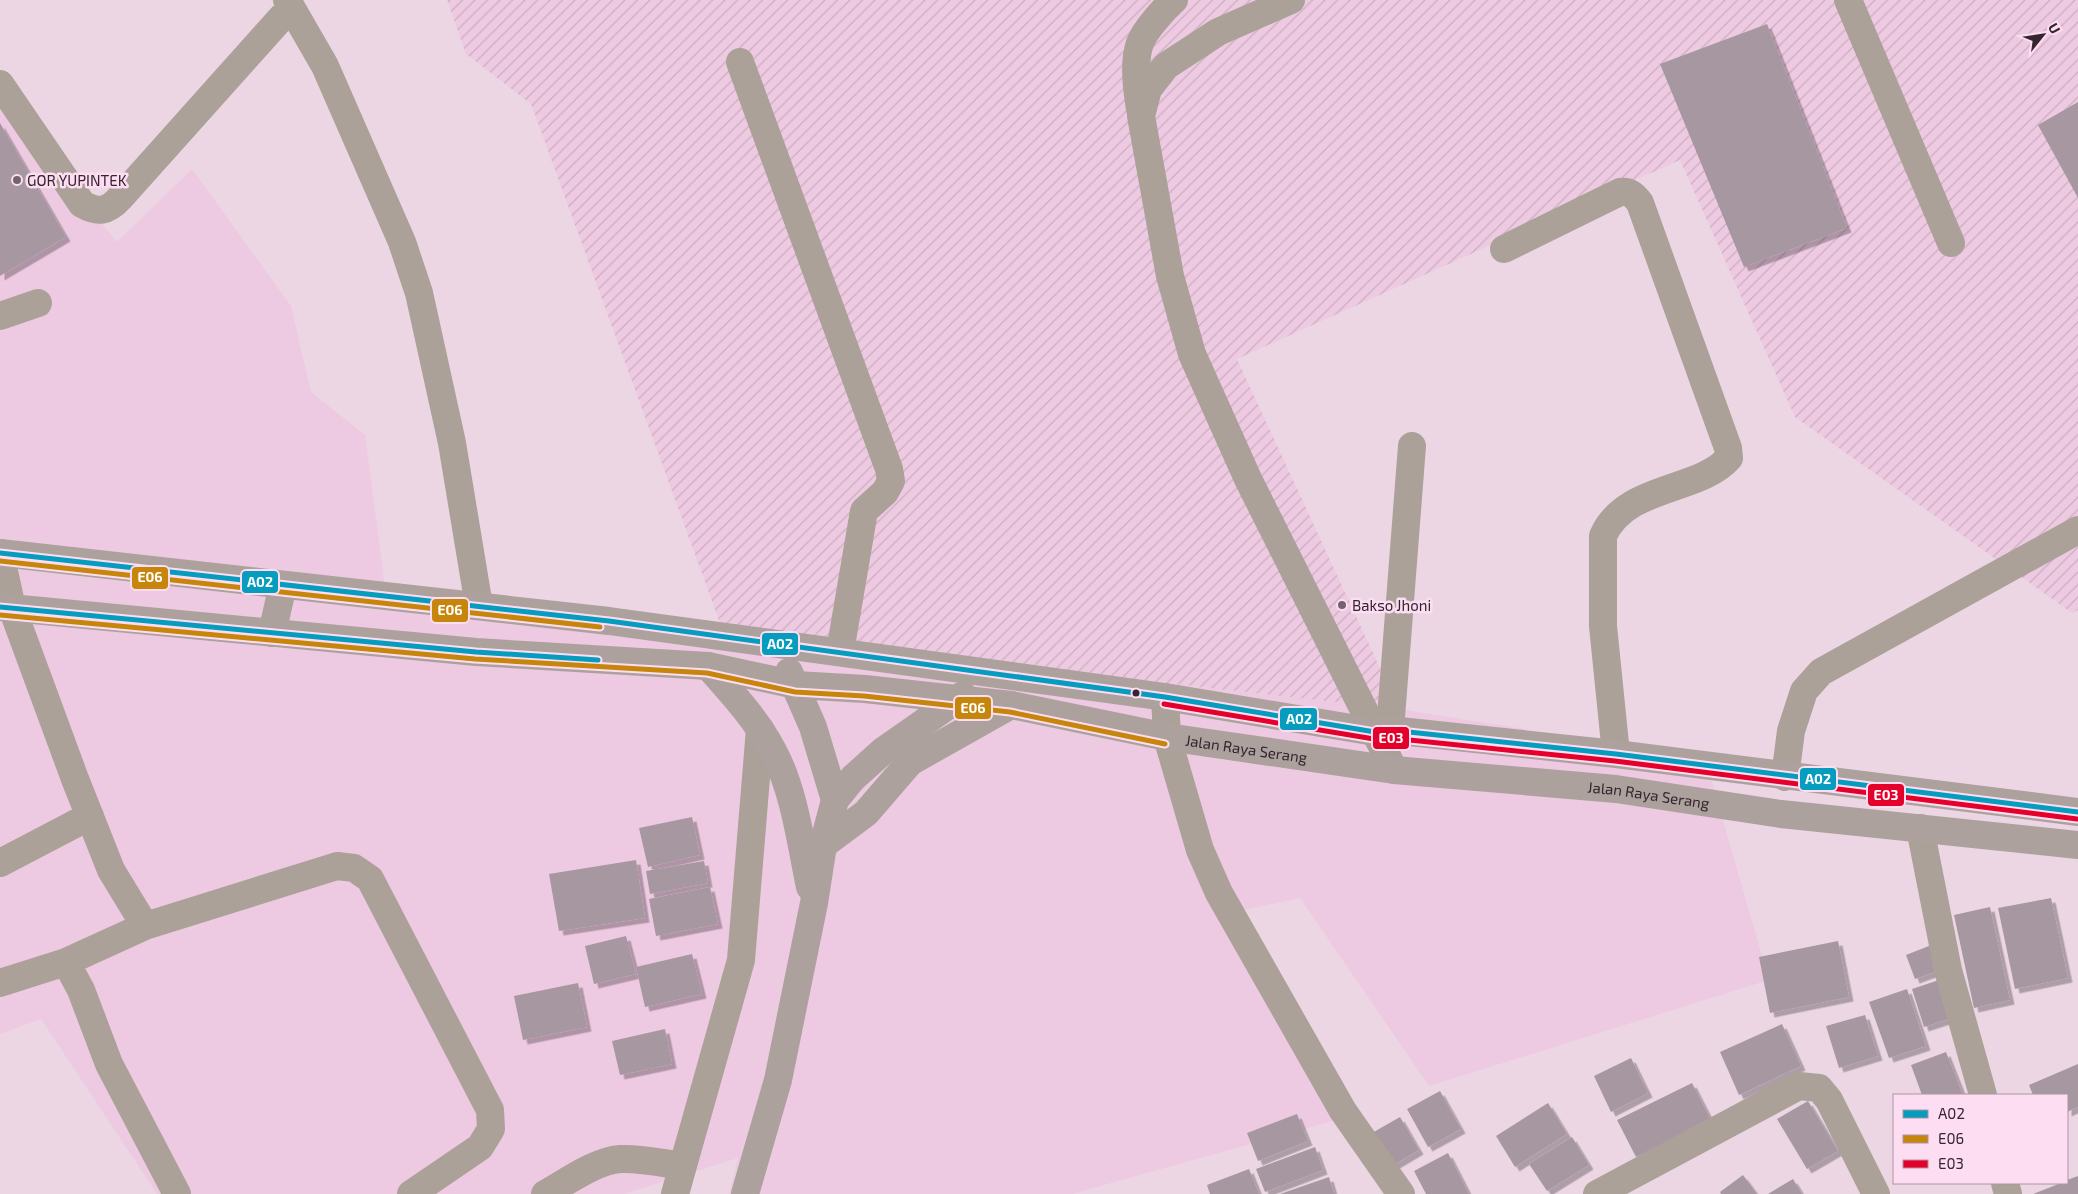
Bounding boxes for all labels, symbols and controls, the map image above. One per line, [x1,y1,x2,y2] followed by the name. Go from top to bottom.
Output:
[2018,10,2068,60] north arrow
[2045,20,2064,37] text: U
[27,171,127,189] place label: GOR YUPINTEK
[11,174,23,186] marker: GOR YUPINTEK
[131,566,169,590] line badge: E06
[137,568,163,585] text: E06
[241,570,279,594] line badge: A02
[247,573,273,590] text: A02
[1352,596,1431,614] place label: Bakso Jhoni
[431,598,469,623] line badge: E06
[1336,599,1348,611] marker: Bakso Jhoni
[437,601,463,618] text: E06
[761,632,799,656] line badge: A02
[767,635,793,652] text: A02
[1131,688,1141,698] unlabelled marker
[954,696,992,720] line badge: E06
[960,699,986,716] text: E06
[1279,707,1318,731] line badge: A02
[1286,710,1312,727] text: A02
[1372,726,1410,750] line badge: E03
[1379,729,1403,746] text: E03
[1184,731,1309,766] street label: Jalan Raya Serang
[1799,767,1837,791] line badge: A02
[1805,770,1831,787] text: A02
[1587,778,1711,812] street label: Jalan Raya Serang
[1867,783,1905,807] line badge: E03
[1874,786,1898,803] text: E03
[1893,1094,2068,1184] legend
[1938,1104,1965,1122] text: A02
[1938,1129,1964,1147] text: E06
[1938,1154,1964,1172] text: E03

